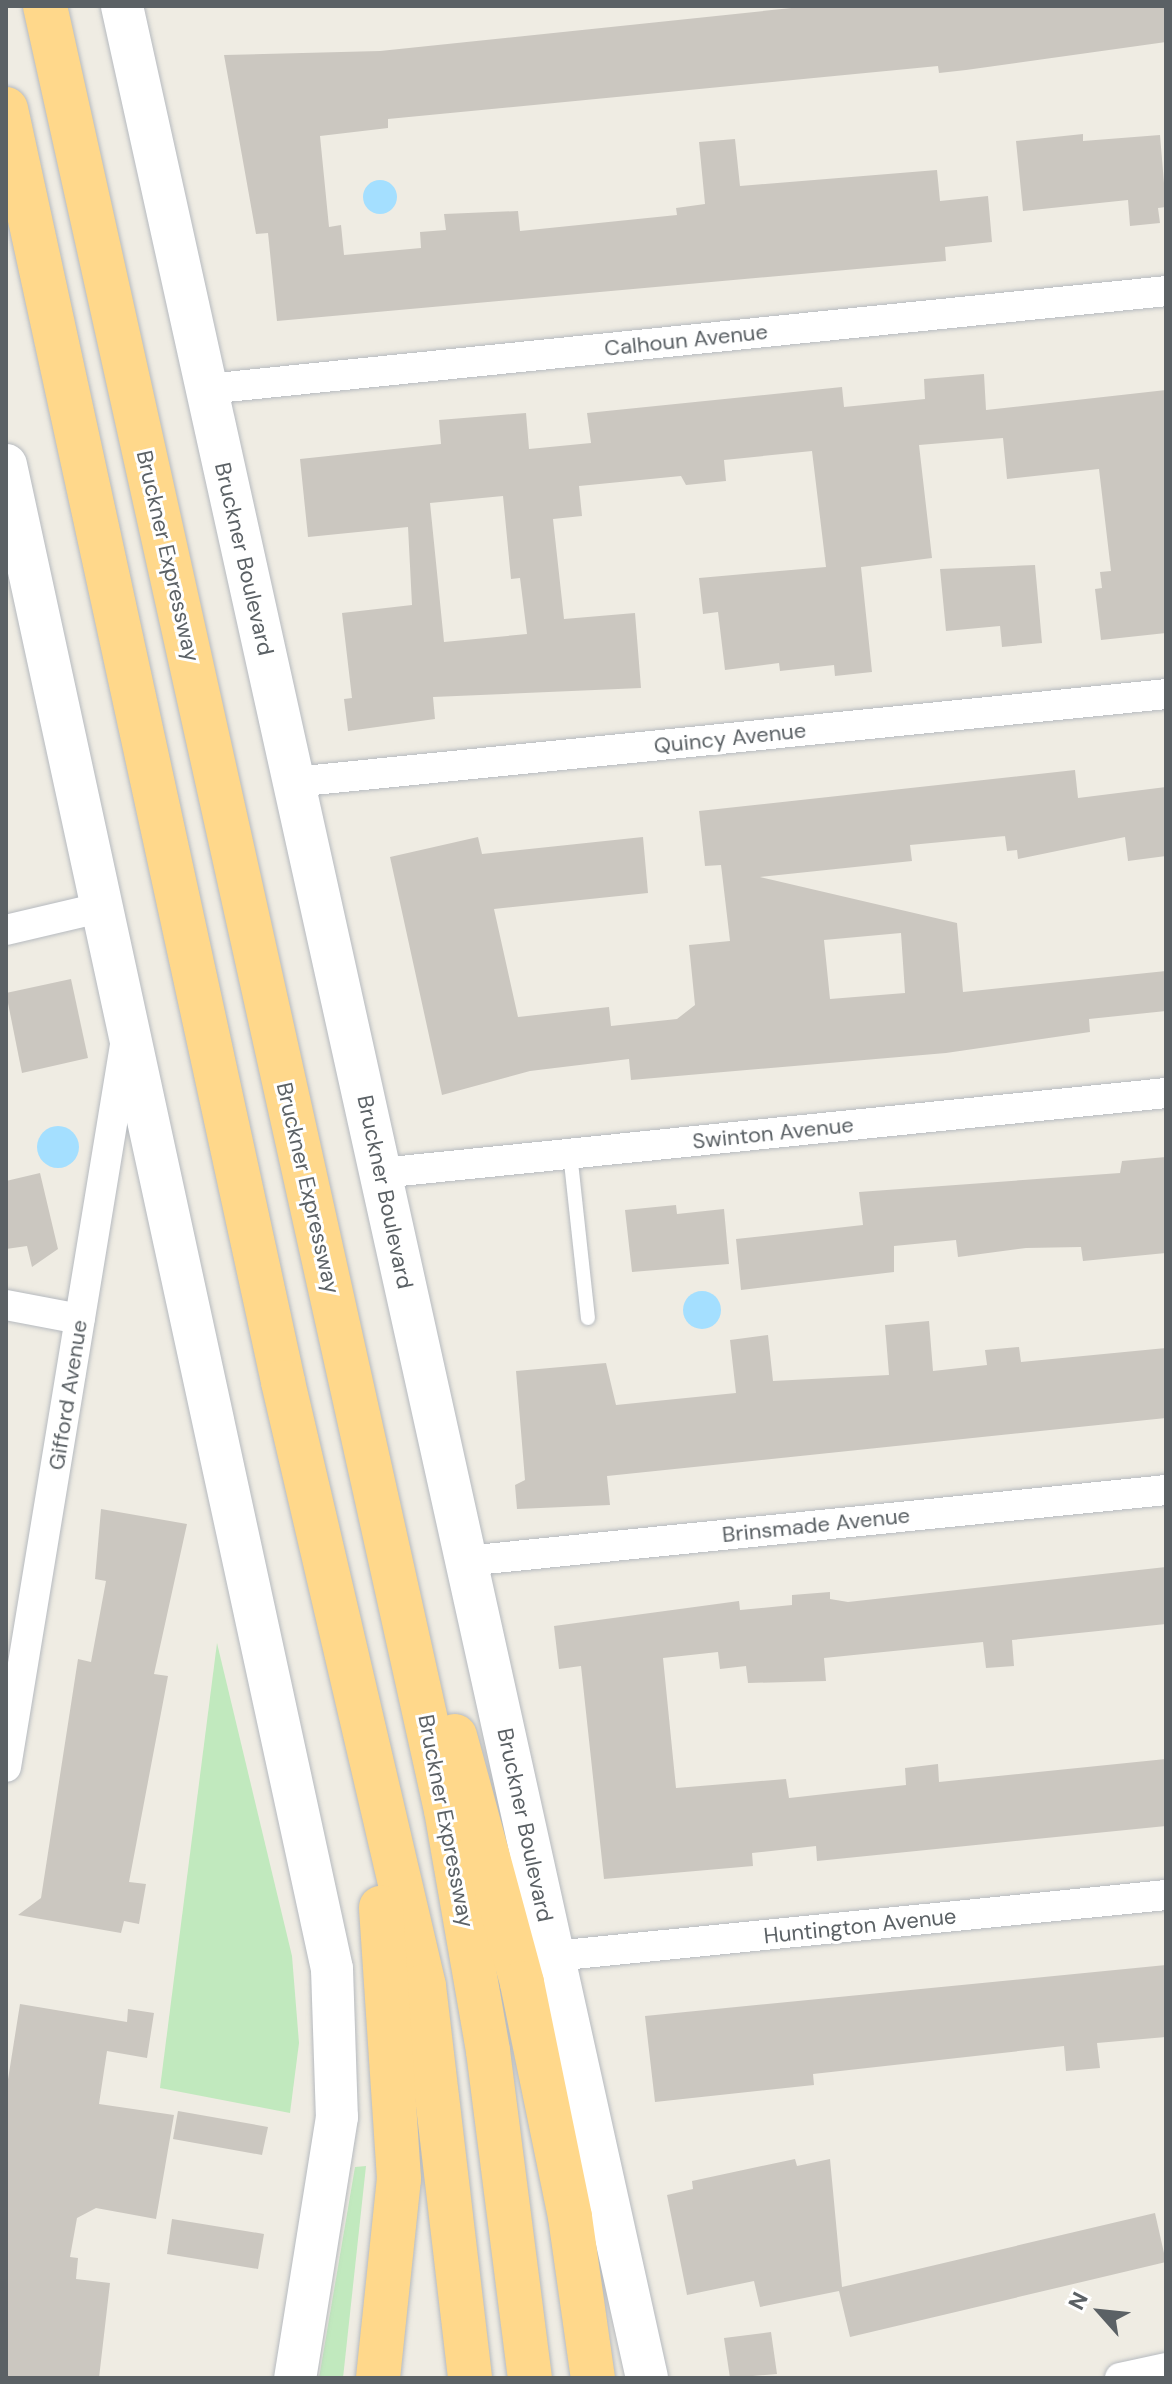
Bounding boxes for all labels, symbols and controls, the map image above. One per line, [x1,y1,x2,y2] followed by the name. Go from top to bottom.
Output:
[603,318,769,362] street label: Calhoun Avenue
[131,448,205,664] street label: Bruckner Expressway
[209,460,279,658] street label: Bruckner Boulevard
[653,717,807,759] street label: Quincy Avenue
[271,1080,345,1296] street label: Bruckner Expressway
[352,1093,418,1291] street label: Bruckner Boulevard
[691,1111,855,1155] street label: Swinton Avenue
[43,1318,93,1472] street label: Gifford Avenue
[721,1502,911,1548] street label: Brinsmade Avenue
[412,1712,480,1930] street label: Bruckner Expressway
[492,1726,558,1924] street label: Bruckner Boulevard
[762,1903,958,1949] street label: Huntington Avenue
[1060,2272,1140,2352] north arrow
[1062,2287,1095,2315] text: N

